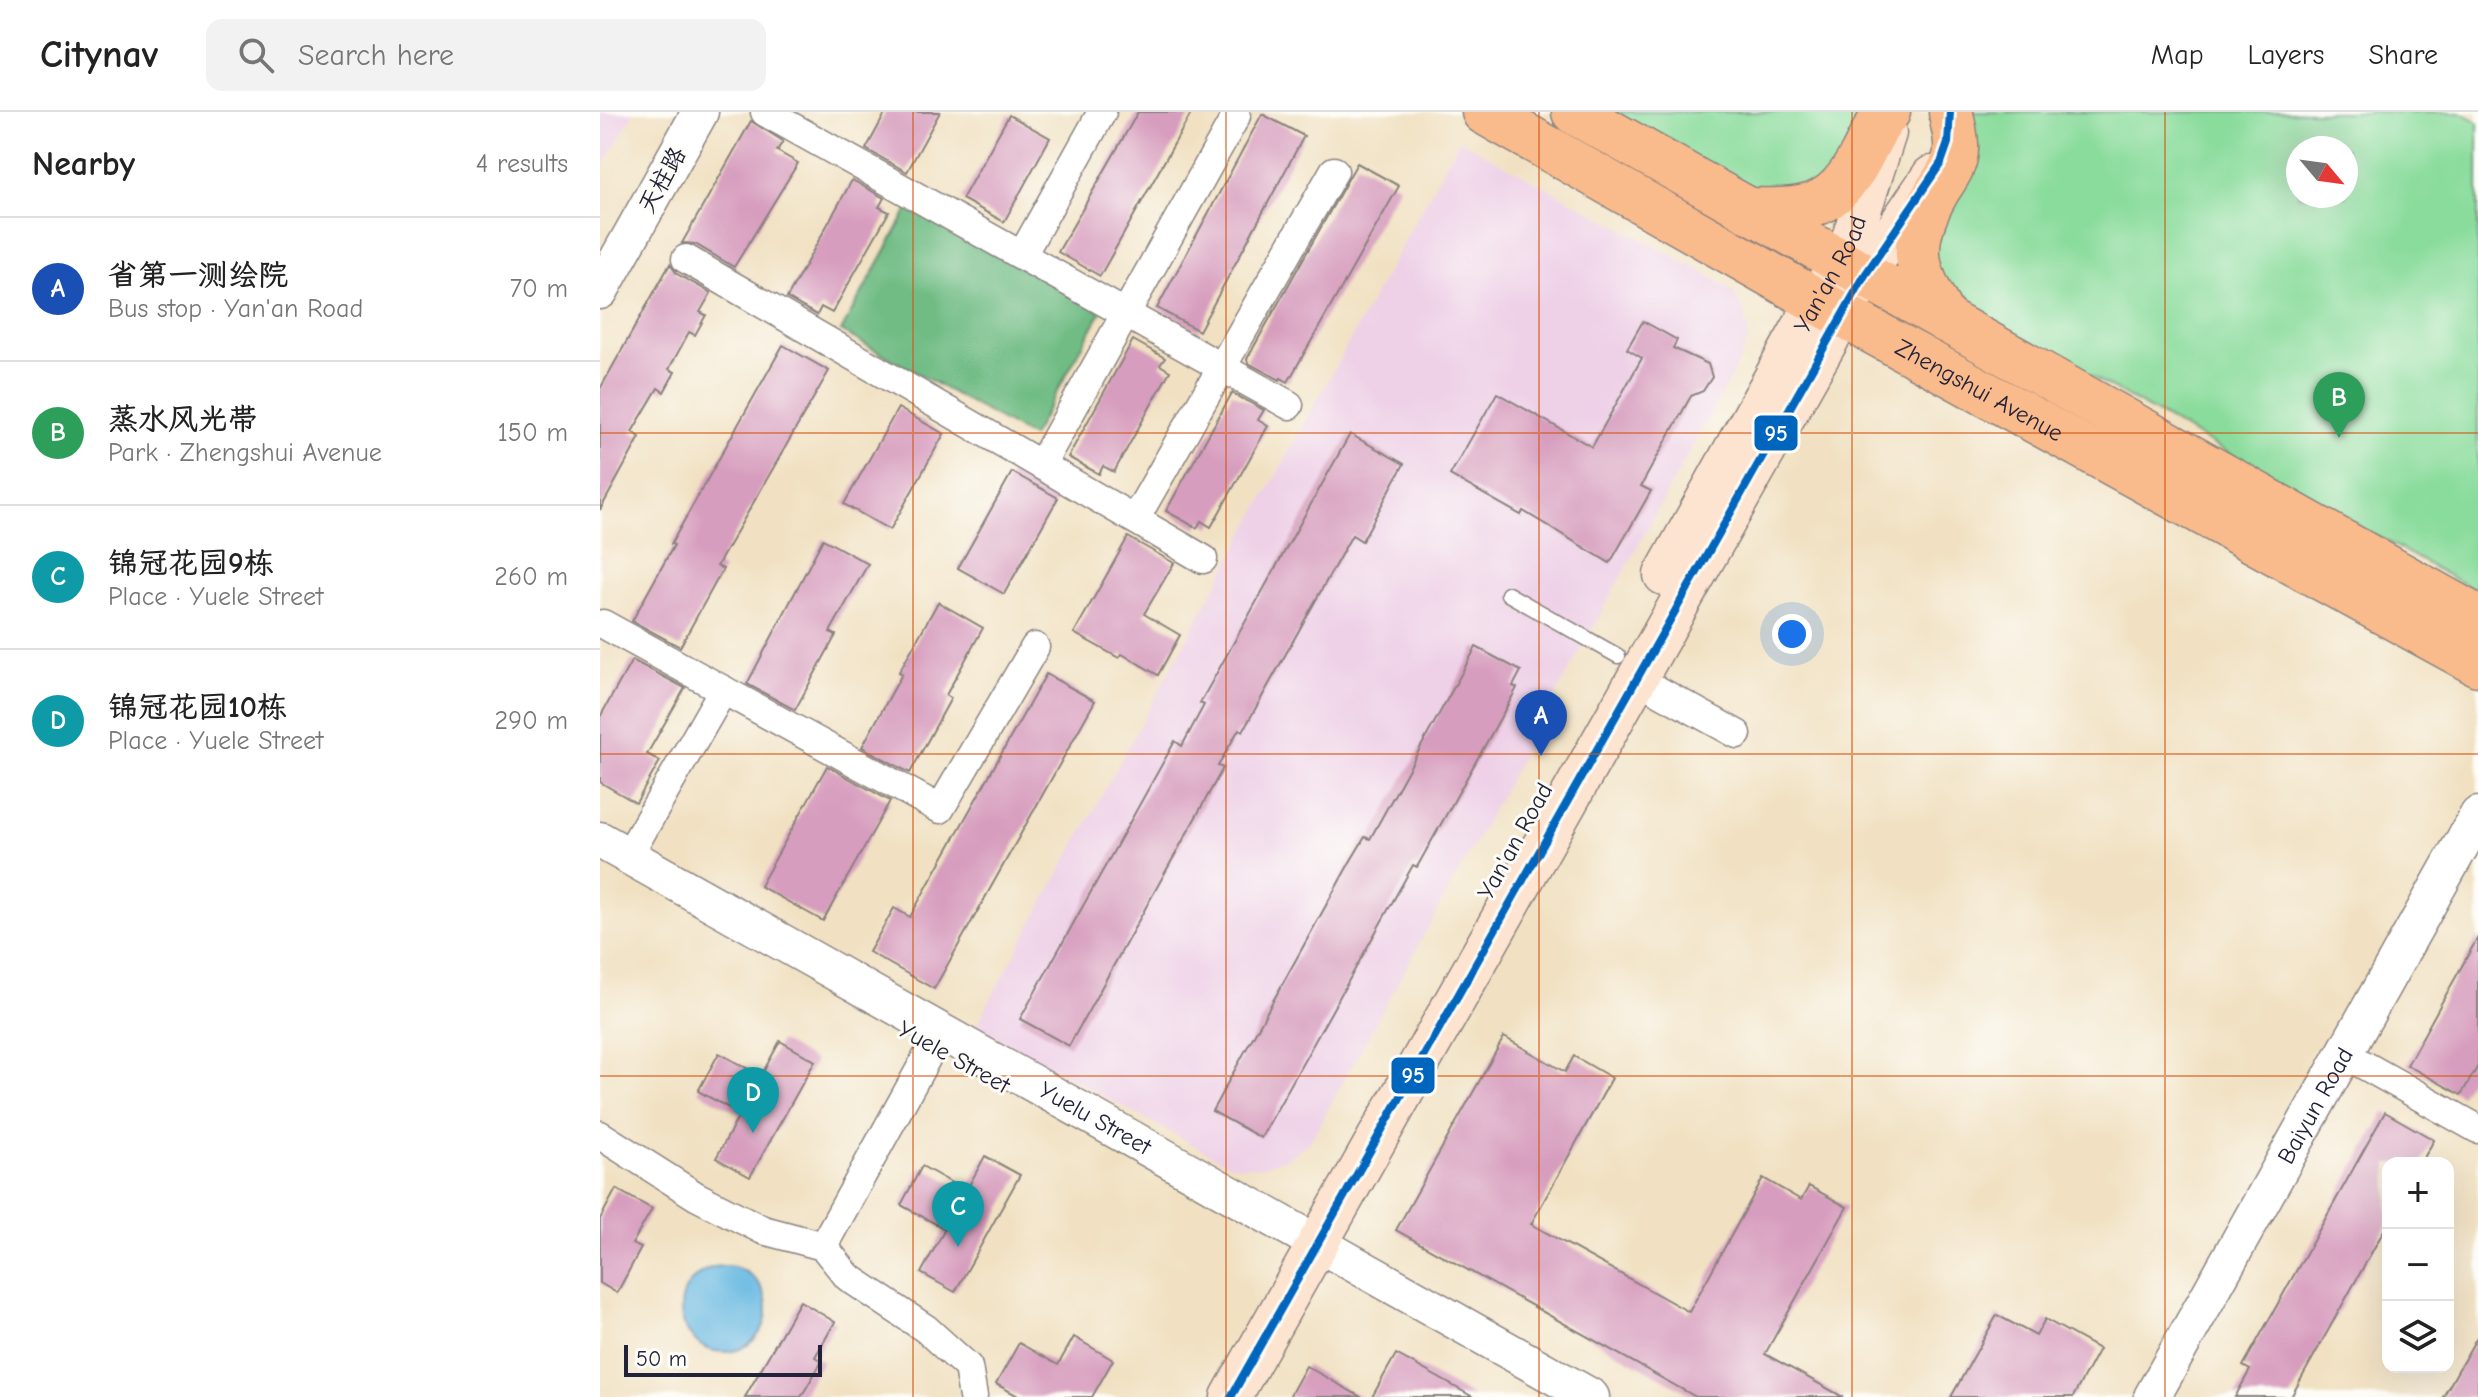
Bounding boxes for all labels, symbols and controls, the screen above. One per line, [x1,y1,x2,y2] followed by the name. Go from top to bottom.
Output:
[206,19,766,91] search box
[40,33,158,77] text: Citynav
[234,33,278,77] icon: search
[298,38,454,73] text: Search here
[2151,39,2204,71] text: Map
[2248,39,2324,71] text: Layers
[2368,39,2438,71] text: Share
[2286,136,2358,208] north arrow
[632,142,692,218] street label: 天柱路
[32,144,135,184] text: Nearby
[476,149,568,179] text: 4 results
[1788,212,1872,338] street label: Yan'an Road
[108,258,288,293] text: 省第一测绘院
[51,274,65,304] text: A
[510,274,568,304] text: 70 m
[108,294,363,324] text: Bus stop · Yan'an Road
[1891,333,2068,447] street label: Zhengshui Avenue
[2313,372,2365,438] pin: B
[108,402,258,437] text: 蒸水风光带
[1753,414,1799,452] line badge: 95
[50,418,66,448] text: B
[498,418,568,448] text: 150 m
[1764,421,1788,447] text: 95
[108,438,382,468] text: Park · Zhengshui Avenue
[108,546,274,581] text: 锦冠花园9栋
[50,562,66,592] text: C
[494,562,568,592] text: 260 m
[108,582,323,612] text: Place · Yuele Street
[1772,614,1812,654] your location
[108,690,287,725] text: 锦冠花园10栋
[1515,690,1567,756] pin: A
[50,706,66,736] text: D
[495,706,568,736] text: 290 m
[108,726,323,756] text: Place · Yuele Street
[1472,778,1558,904] street label: Yan'an Road
[893,1015,1016,1100] street label: Yuele Street
[2272,1043,2359,1169] street label: Baiyun Road
[1390,1056,1436,1095] line badge: 95
[1401,1063,1425,1089] text: 95
[727,1067,779,1133] pin: D
[1034,1076,1157,1162] street label: Yuelu Street
[2382,1157,2454,1373] map controls
[2382,1157,2454,1229] button: +
[932,1181,984,1247] pin: C
[2382,1229,2454,1301] button: −
[2382,1301,2454,1373] button: layers
[624,1341,822,1377] scale bar
[636,1346,687,1372] text: 50 m

